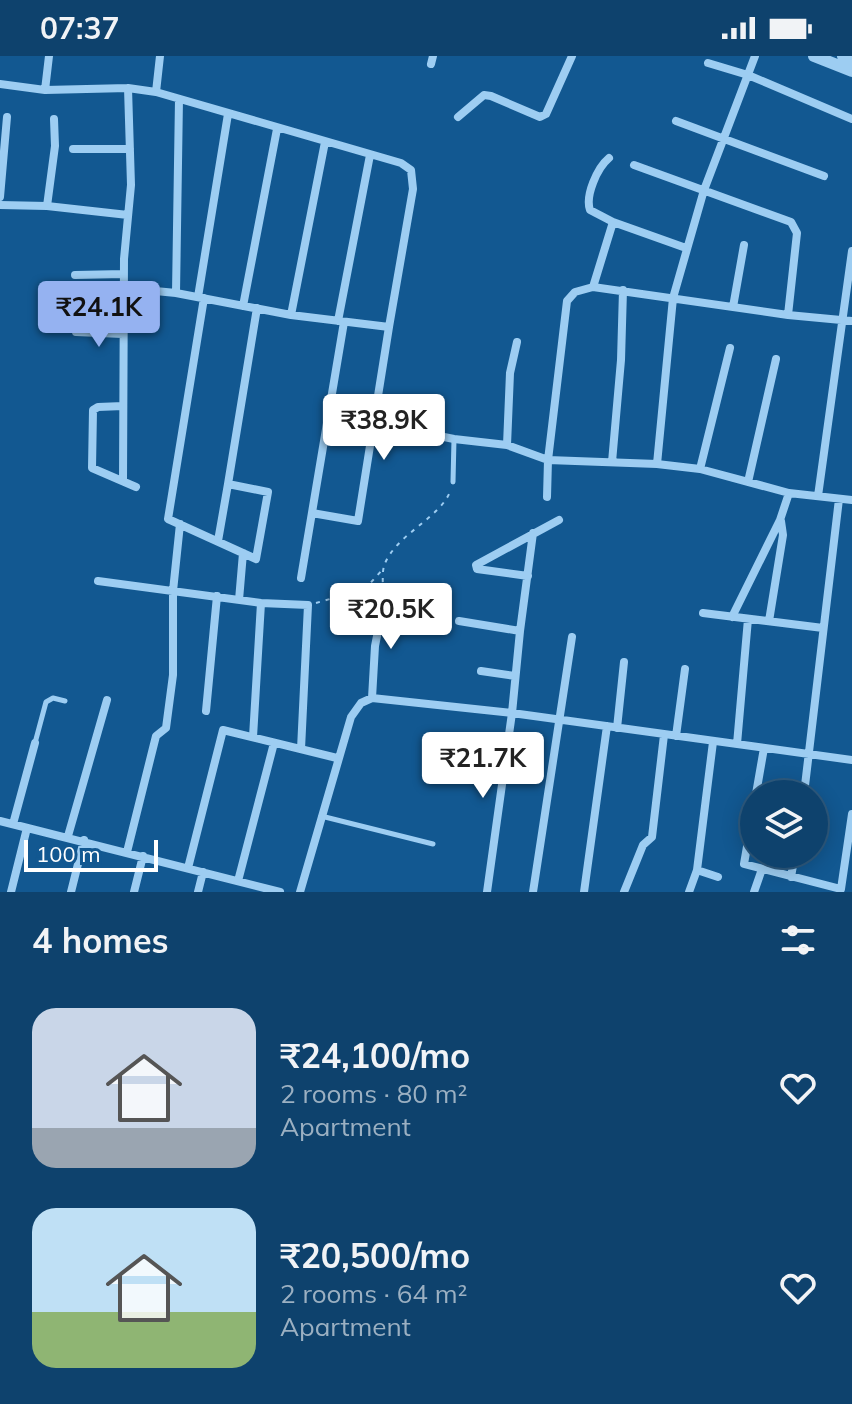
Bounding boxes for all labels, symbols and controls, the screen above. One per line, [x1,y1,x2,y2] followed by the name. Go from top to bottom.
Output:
[40,9,119,47] text: 07:37
[34,281,164,349] pin: ₹24.1K
[56,290,142,323] text: ₹24.1K
[319,394,449,462] pin: ₹38.9K
[341,403,427,436] text: ₹38.9K
[326,583,456,651] pin: ₹20.5K
[348,592,434,625] text: ₹20.5K
[418,732,548,800] pin: ₹21.7K
[440,741,526,774] text: ₹21.7K
[740,780,828,868] map controls
[740,780,828,868] button: layers
[24,836,158,872] scale bar
[36,840,101,868] text: 100 m
[776,918,820,962] icon: filters
[32,919,169,962] text: 4 homes
[280,1034,470,1077] text: ₹24,100/mo
[96,1040,192,1136] icon: home
[776,1066,820,1110] icon: heart
[280,1077,467,1110] text: 2 rooms · 80 m²
[280,1110,411,1143] text: Apartment
[280,1234,470,1277] text: ₹20,500/mo
[96,1240,192,1336] icon: home
[776,1266,820,1310] icon: heart
[280,1277,467,1310] text: 2 rooms · 64 m²
[280,1310,411,1343] text: Apartment

